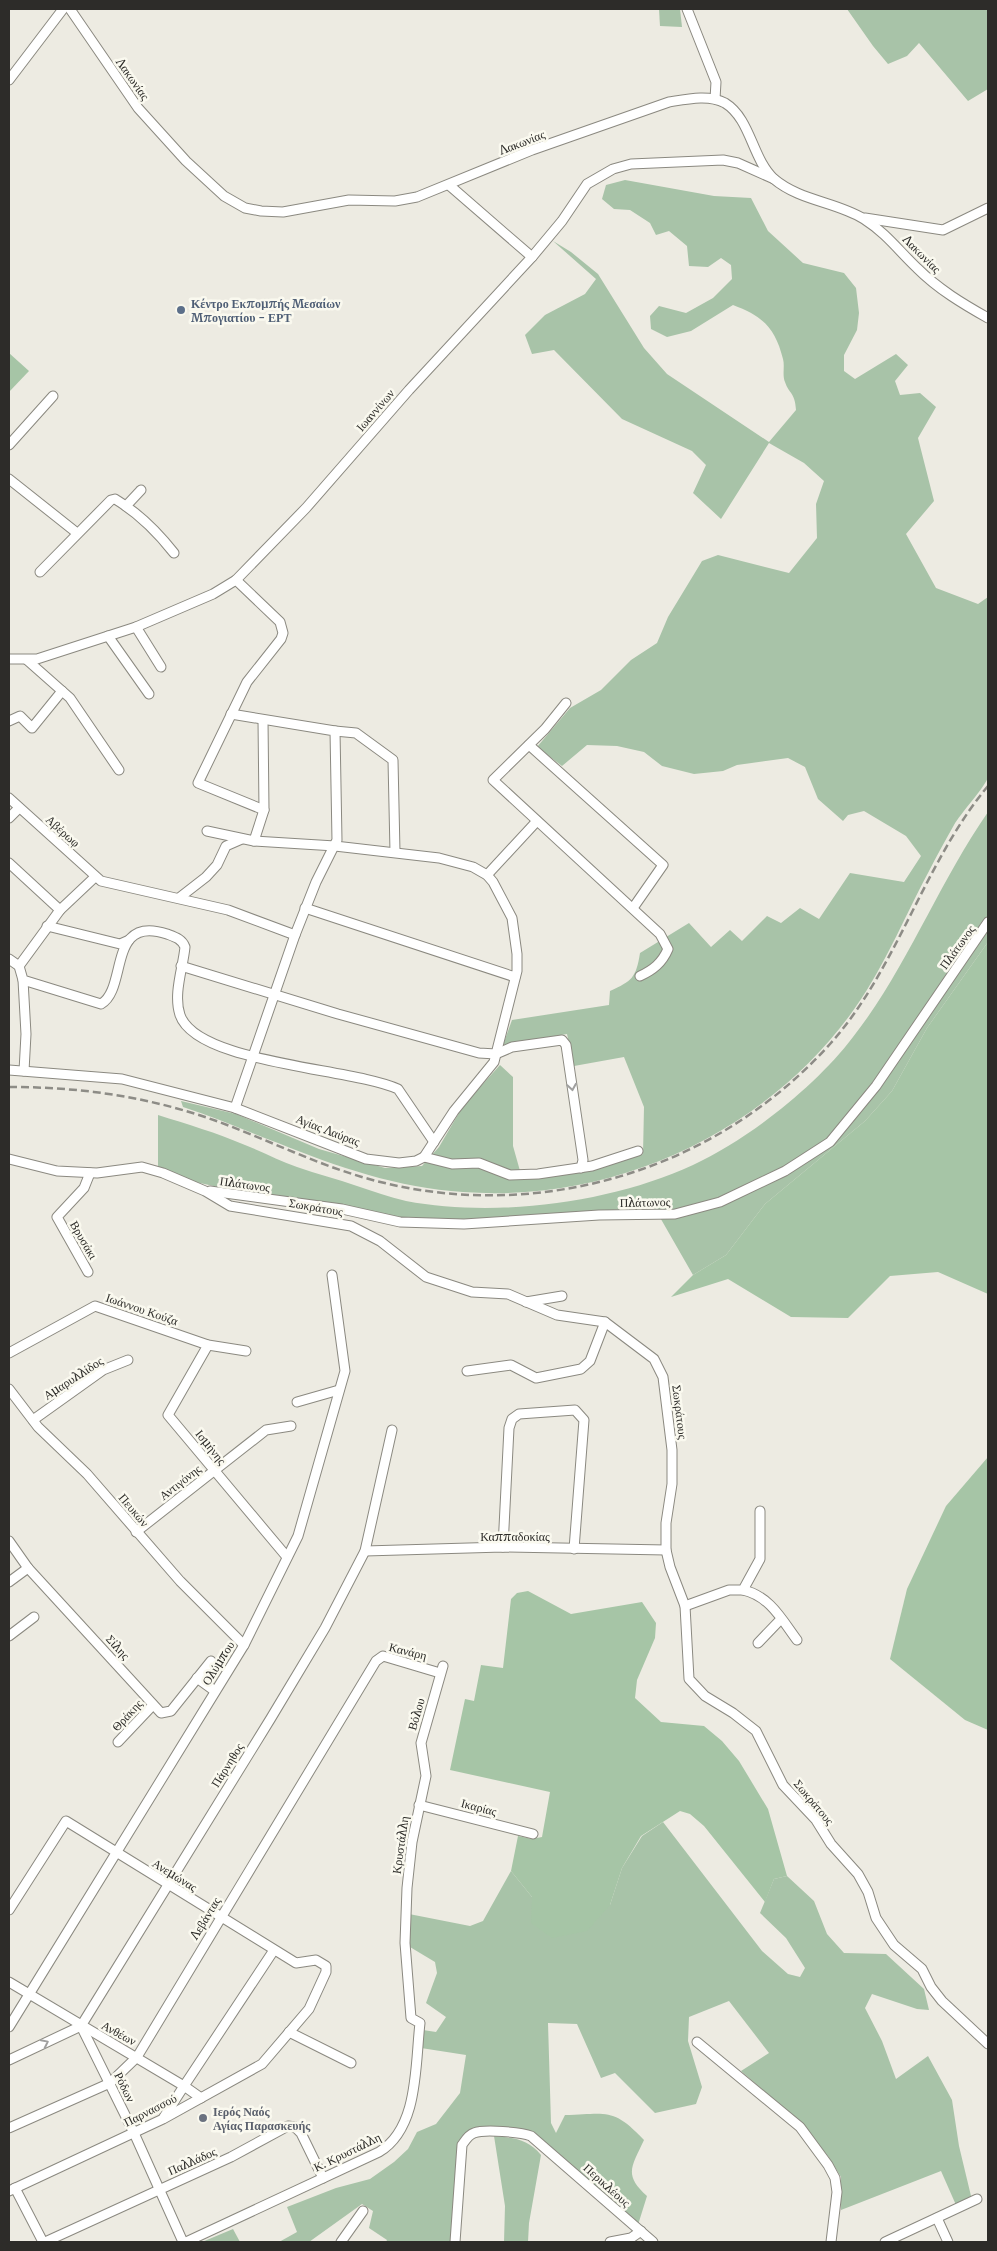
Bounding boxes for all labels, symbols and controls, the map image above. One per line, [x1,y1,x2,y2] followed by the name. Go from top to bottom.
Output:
[113,54,153,103] street label: Λακωνίας
[496,126,547,158] street label: Λακωνίας
[899,231,944,276] street label: Λακωνίας
[191,296,341,325] place label: Κέντρο Εκπομπής Μεσαίων Μπογιατίου - ΕΡΤ
[175,304,187,316] marker: Κέντρο Εκπομπής Μεσαίων Μπογιατίου - ΕΡΤ
[353,385,398,434] street label: Ιωαννίνων
[43,812,83,850] street label: Αβέρωφ
[936,922,978,972] street label: Πλάτωνος
[567,1083,577,1092] one-way arrow
[294,1111,362,1149] street label: Αγίας Λαύρας
[219,1173,271,1195] street label: Πλάτωνος
[619,1194,671,1210] street label: Πλάτωνος
[288,1195,344,1219] street label: Σωκράτους
[67,1218,101,1263] street label: Βρυσάκι
[104,1290,181,1329] street label: Ιωάννου Κούζα
[40,1353,106,1403] street label: Αμαρυλλίδος
[669,1384,691,1440] street label: Σωκράτους
[192,1426,230,1468] street label: Ισμήνης
[156,1461,204,1503] street label: Αντιγόνης
[116,1490,153,1530] street label: Πευκών
[480,1529,550,1544] street label: Καππαδοκίας
[103,1631,133,1663] street label: Σίλης
[199,1638,237,1688] street label: Ολύμπου
[388,1639,428,1663] street label: Κανάρη
[109,1696,146,1734] street label: Θράκης
[404,1696,428,1732] street label: Βόλου
[208,1740,247,1790] street label: Πάρνηθος
[791,1776,837,1828] street label: Σωκράτους
[459,1795,499,1819] street label: Ικαρίας
[389,1815,411,1875] street label: Κρυστάλλη
[150,1855,200,1895] street label: Ανεμώνας
[186,1894,224,1943] street label: Λεβάντας
[99,2017,139,2049] street label: Ανθέων
[40,2039,49,2049] one-way arrow
[111,2069,139,2105] street label: Ρόδων
[121,2090,179,2130] street label: Παρνασσού
[213,2104,311,2133] place label: Ιερός Ναός Αγίας Παρασκευής
[197,2112,209,2124] marker: Ιερός Ναός Αγίας Παρασκευής
[311,2129,383,2175] street label: Κ. Κρυστάλλη
[165,2144,219,2178] street label: Παλλάδος
[581,2160,634,2210] street label: Περικλέους

